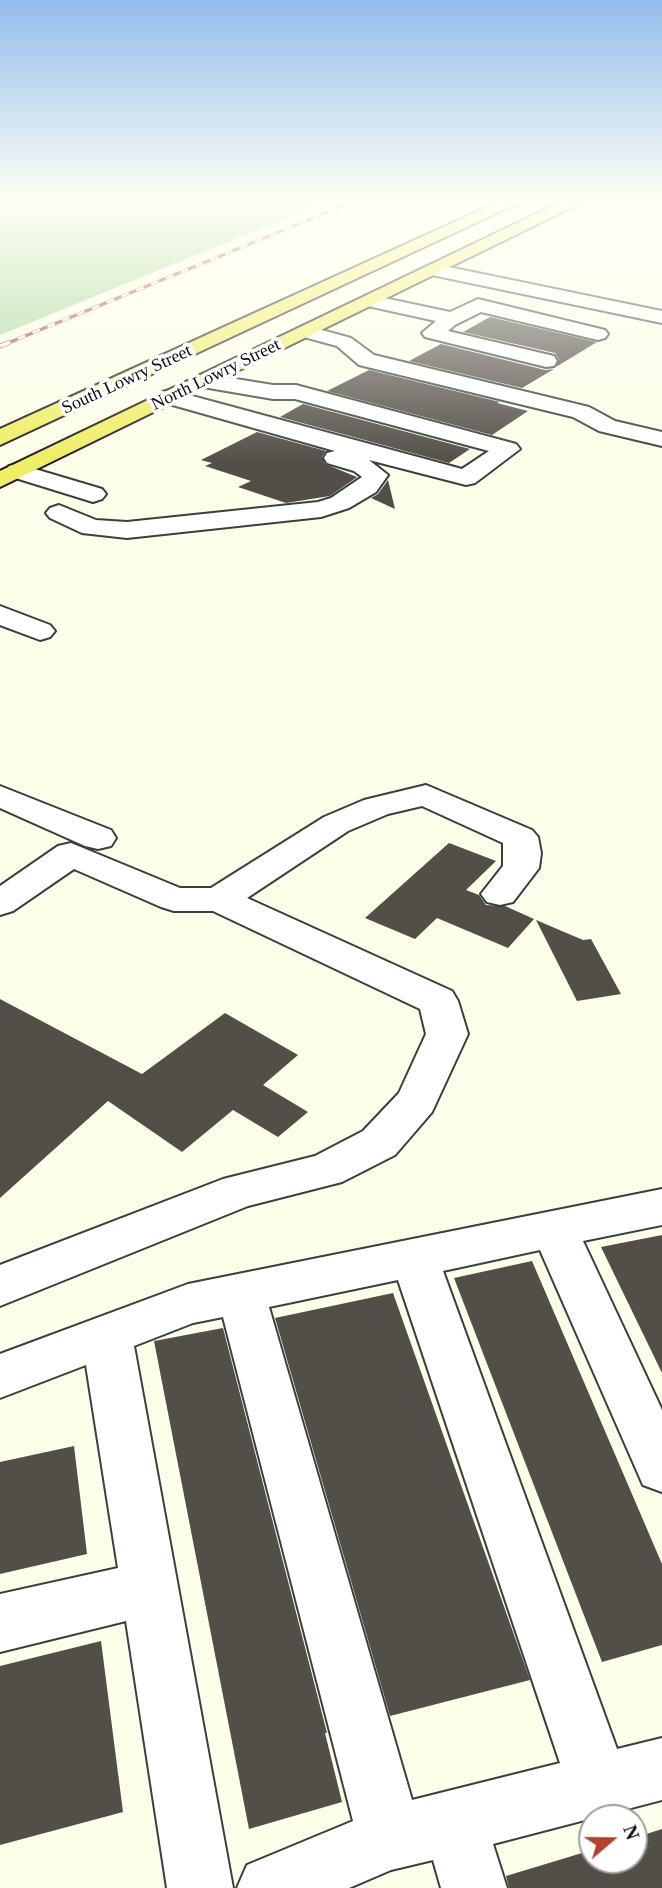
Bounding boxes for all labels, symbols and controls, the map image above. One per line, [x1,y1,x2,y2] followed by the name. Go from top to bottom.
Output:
[148,334,284,416] street label: North Lowry Street
[59,340,195,420] street label: South Lowry Street
[578,1804,648,1874] north arrow
[619,1822,644,1842] text: N

